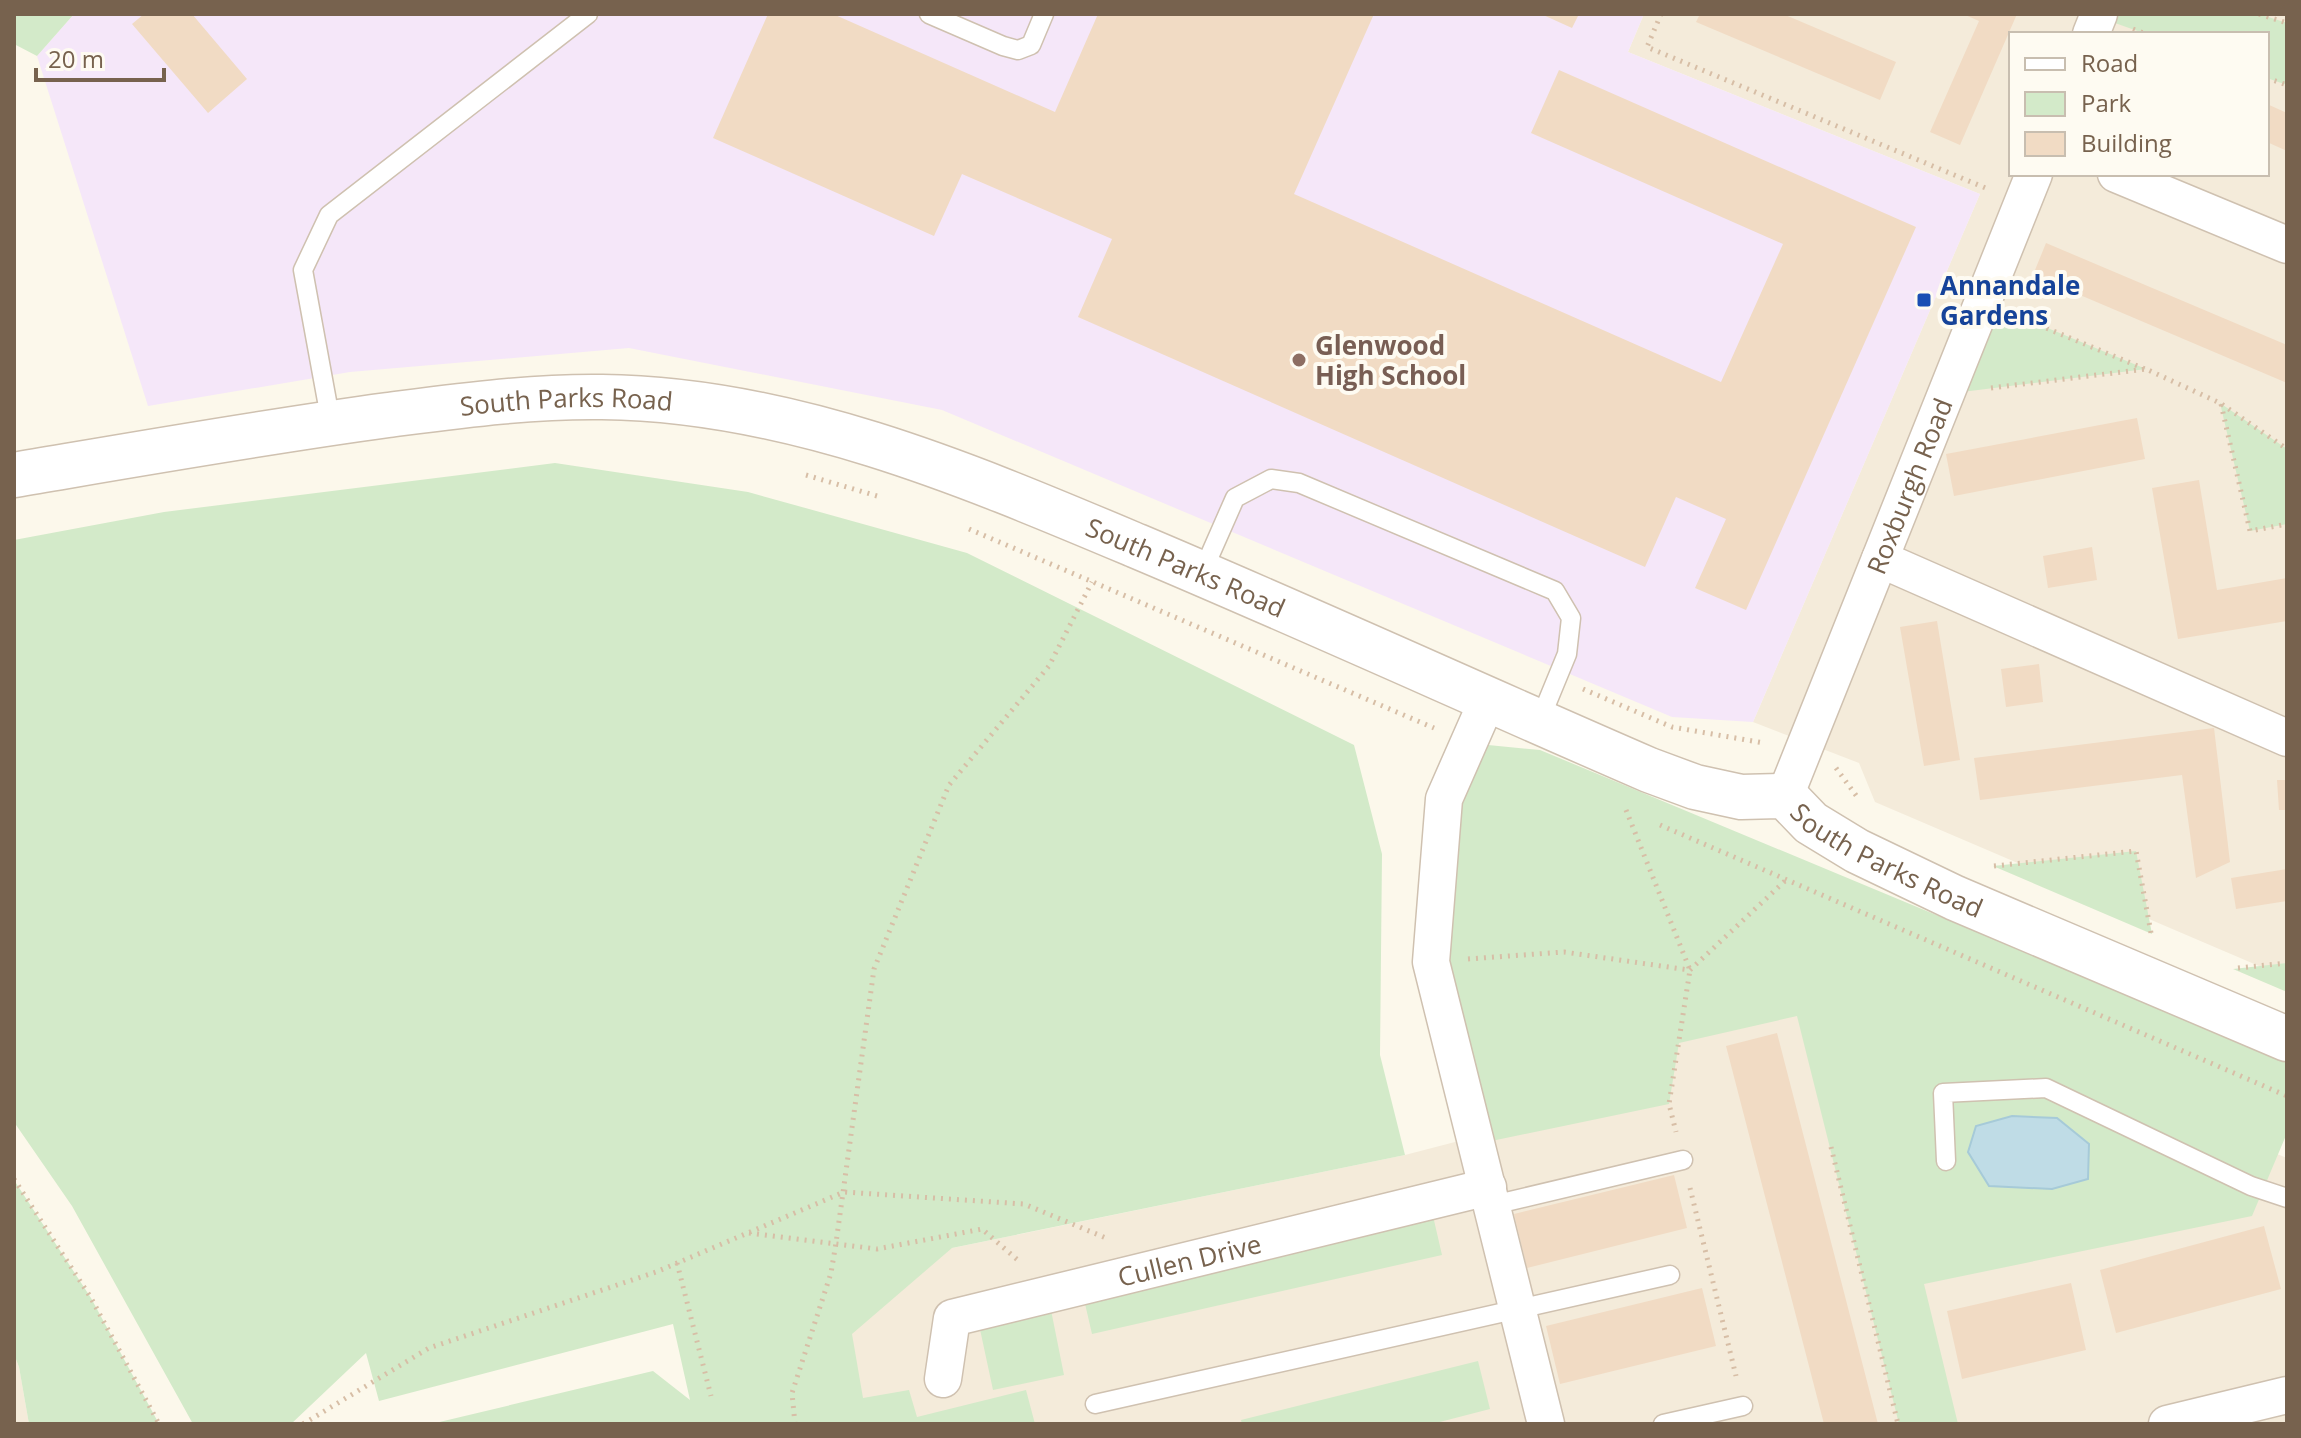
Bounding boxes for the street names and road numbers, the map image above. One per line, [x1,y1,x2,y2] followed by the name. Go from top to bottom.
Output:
[458,379,675,424] street label: South Parks Road
[1858,393,1961,579] street label: Roxburgh Road
[1081,509,1291,626] street label: South Parks Road
[1783,795,1989,926] street label: South Parks Road
[1114,1225,1265,1295] street label: Cullen Drive

